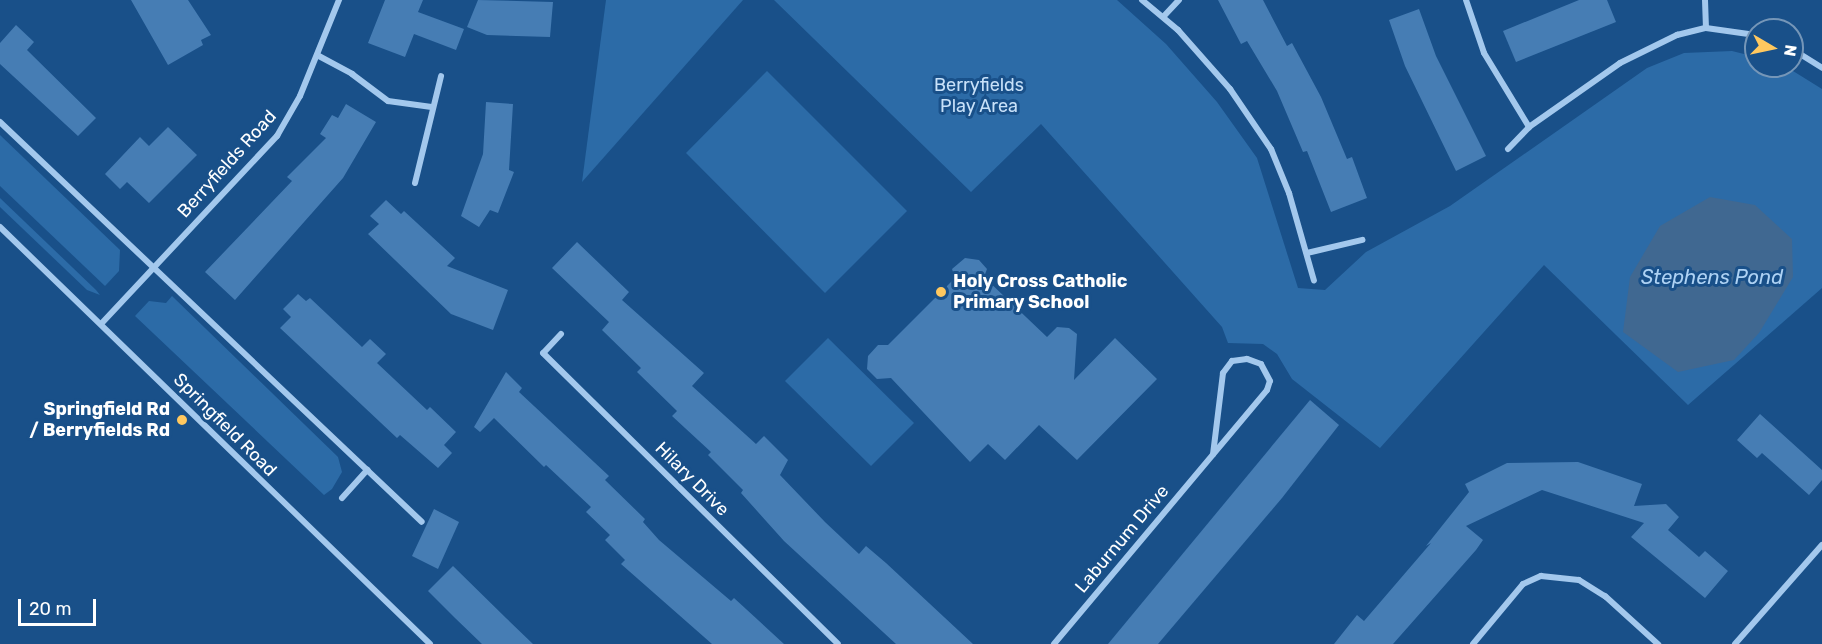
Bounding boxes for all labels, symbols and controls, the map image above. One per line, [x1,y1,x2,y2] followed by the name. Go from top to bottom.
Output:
[1744,18,1804,78] north arrow
[1780,43,1801,58] text: N
[934,75,1024,118] park label: Berryfields Play Area
[173,106,281,222] street label: Berryfields Road
[1641,265,1783,289] water label: Stephens Pond
[953,271,1128,314] place label: Holy Cross Catholic Primary School
[934,285,948,299] marker: Holy Cross Catholic Primary School
[169,369,281,481] street label: Springfield Road
[29,399,170,442] place label: Springfield Rd / Berryfields Rd
[175,413,189,427] marker: Springfield Rd / Berryfields Rd
[650,437,734,521] street label: Hilary Drive
[1071,481,1173,597] street label: Laburnum Drive
[21,587,99,625] scale bar
[29,598,71,620] text: 20 m

